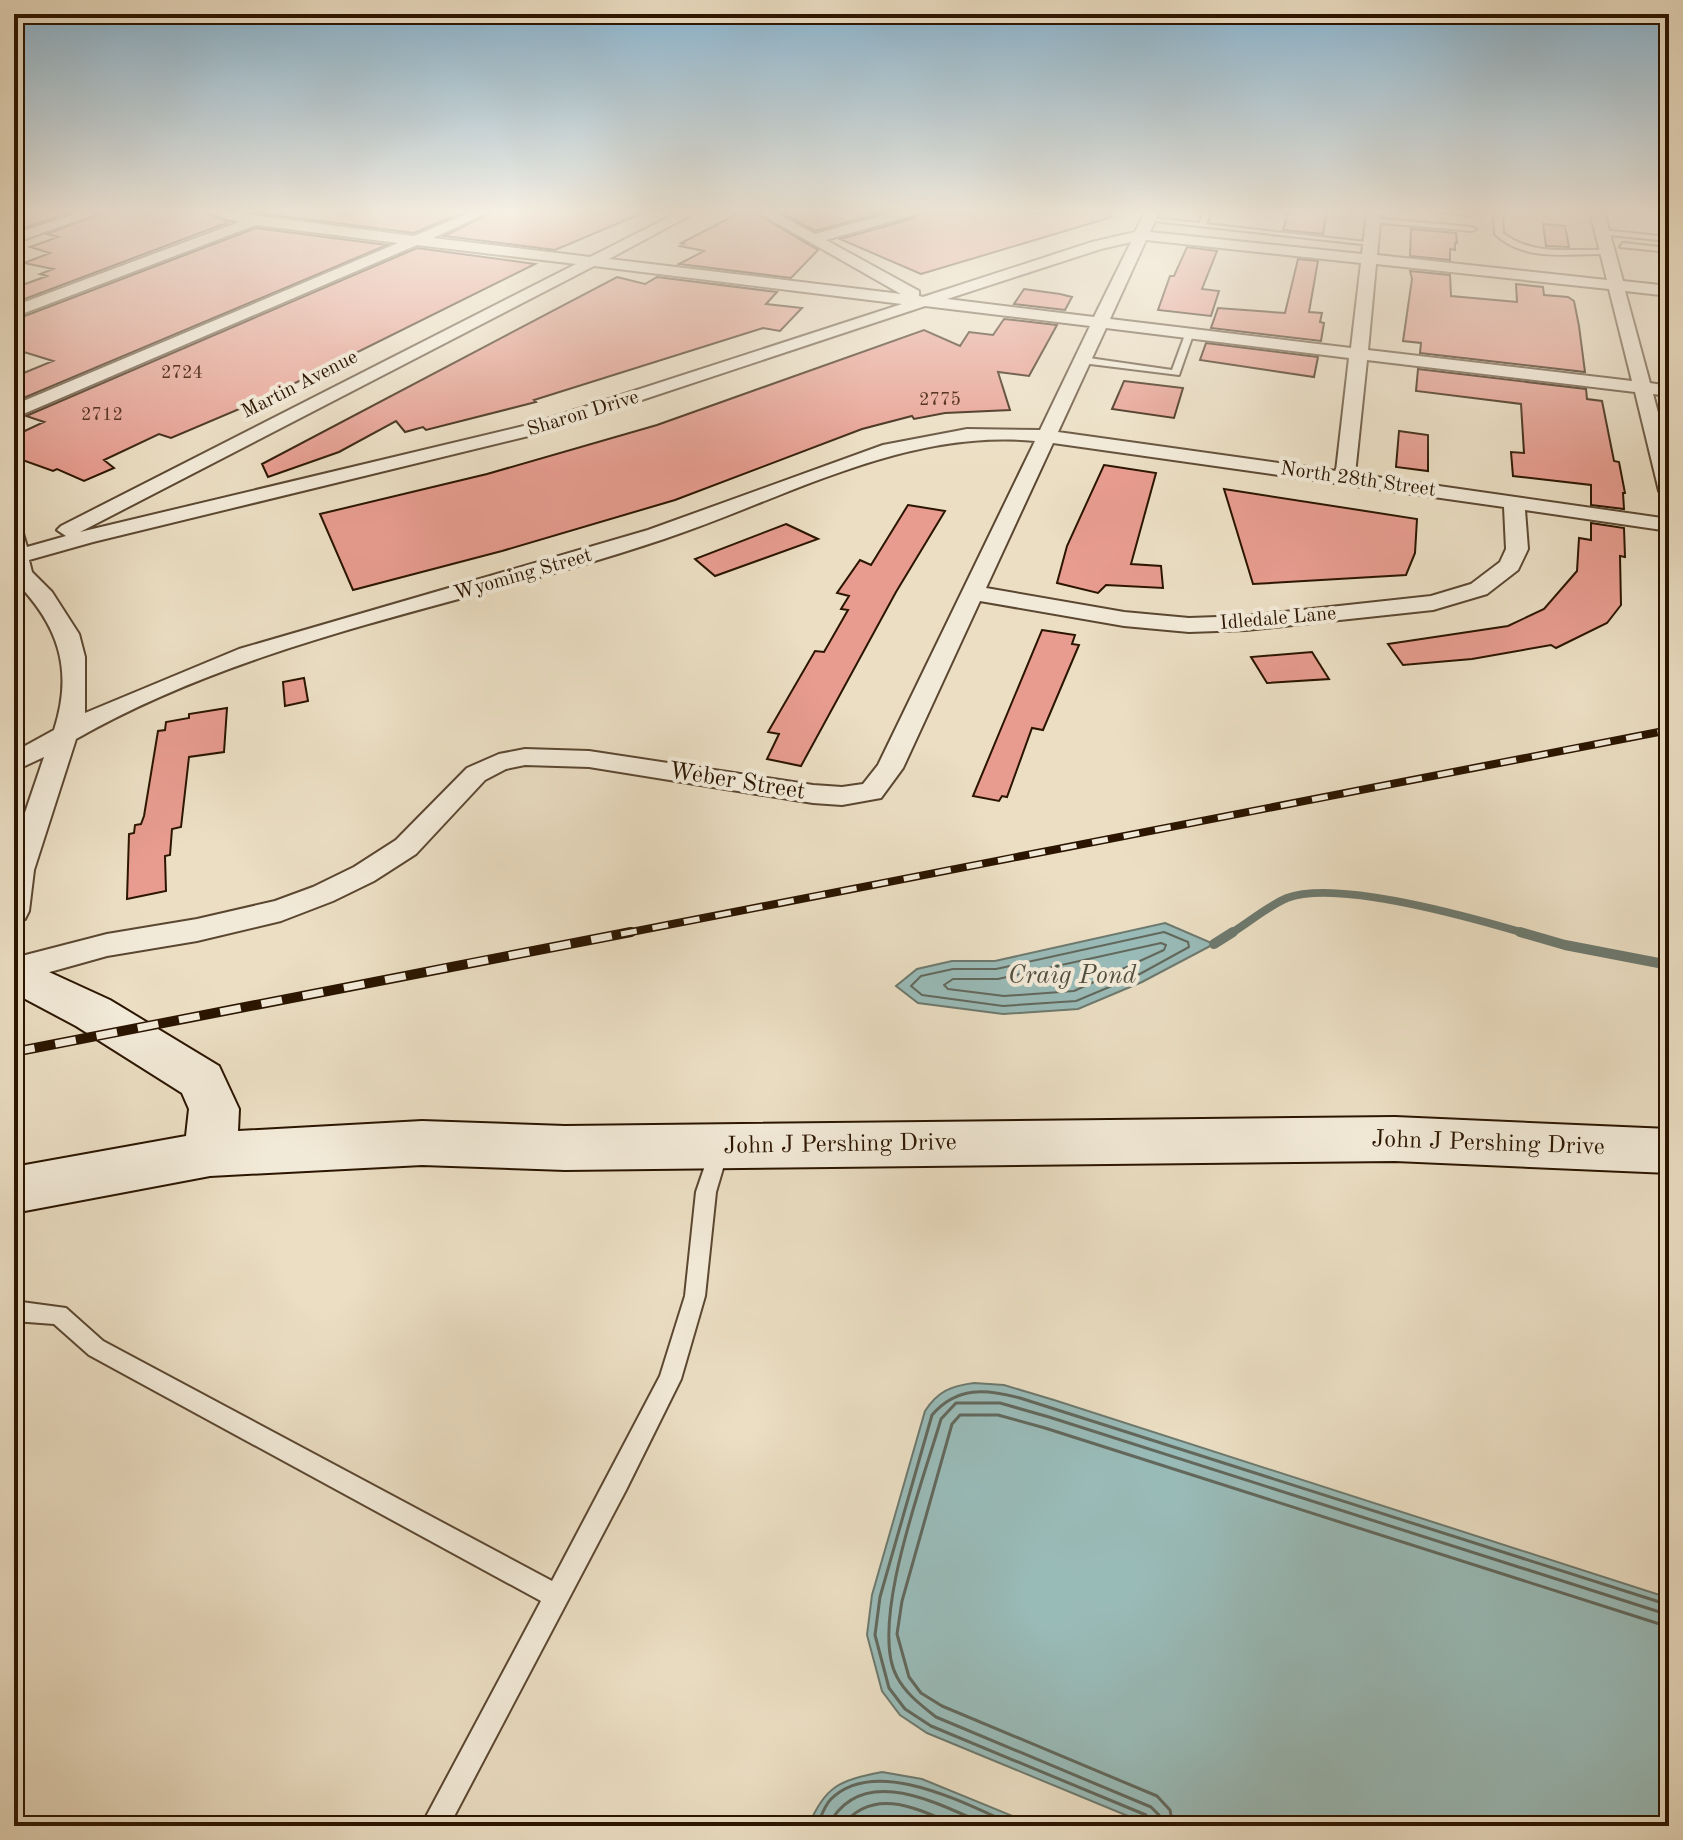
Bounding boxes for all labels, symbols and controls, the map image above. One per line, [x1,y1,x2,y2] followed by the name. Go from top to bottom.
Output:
[239,347,361,423] street label: Martin Avenue
[161,364,203,382] house number: 2724
[525,388,641,440] street label: Sharon Drive
[919,391,961,409] house number: 2775
[81,406,123,424] house number: 2712
[1279,459,1437,501] street label: North 28th Street
[452,546,594,604] street label: Wyoming Street
[1219,604,1337,634] street label: Idledale Lane
[667,759,807,805] street label: Weber Street
[1008,963,1137,989] water label: Craig Pond
[1371,1128,1605,1160] street label: John J Pershing Drive
[723,1131,957,1159] street label: John J Pershing Drive

